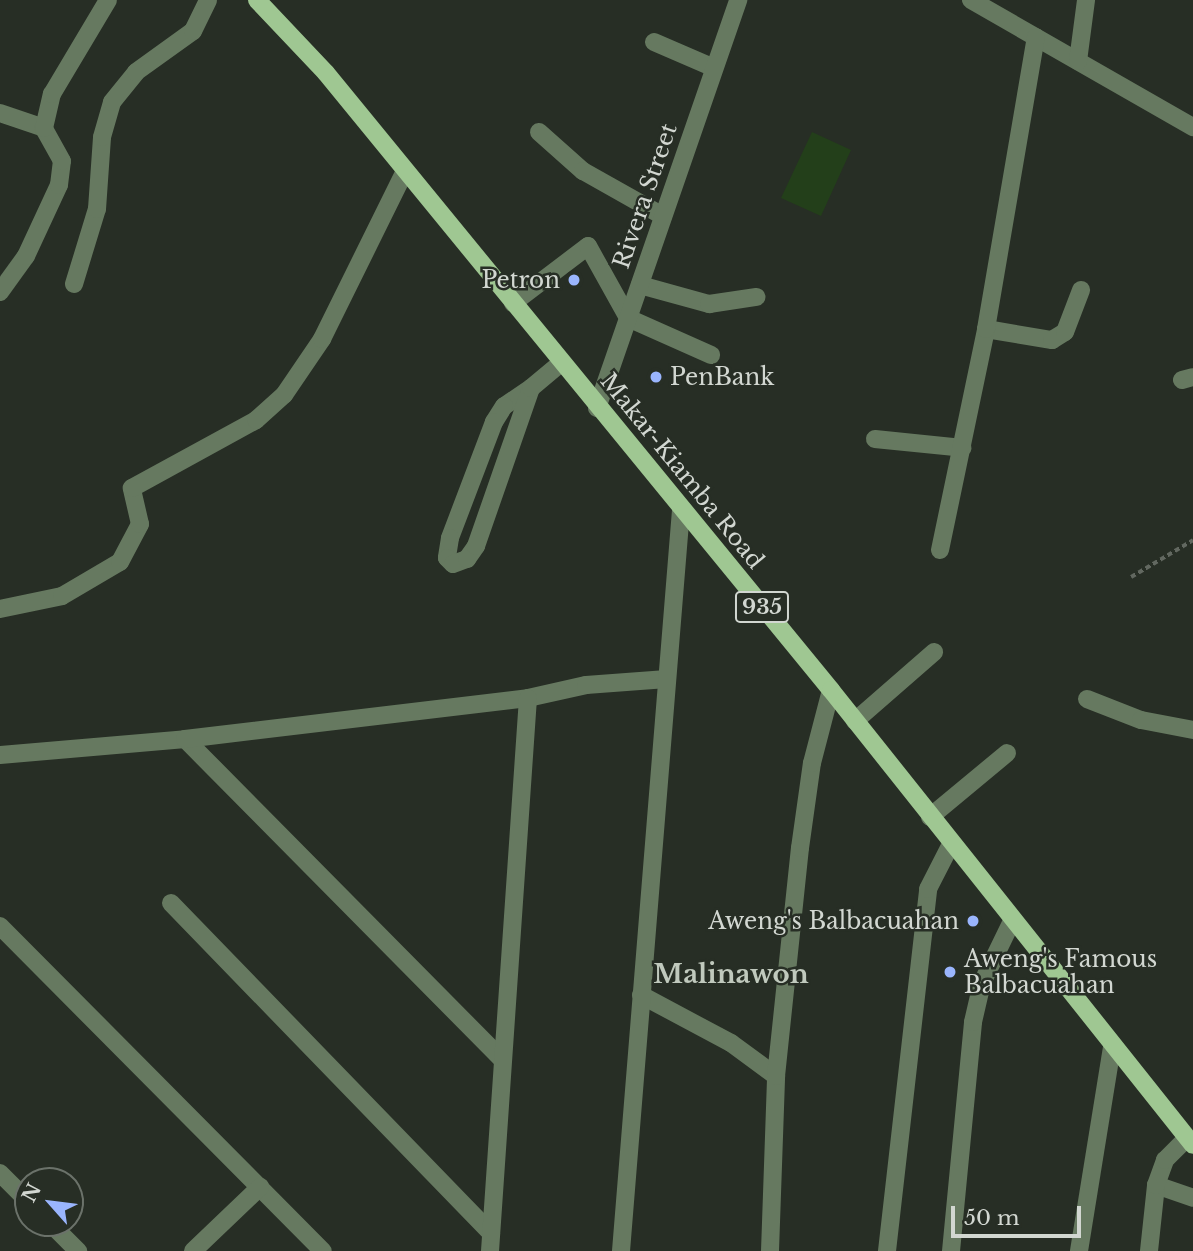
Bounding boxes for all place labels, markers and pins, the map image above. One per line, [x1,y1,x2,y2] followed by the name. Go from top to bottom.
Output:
[481,266,560,294] place label: Petron
[566,272,582,288] marker: Petron
[670,363,775,391] place label: PenBank
[648,369,664,385] marker: PenBank
[708,907,959,935] place label: Aweng's Balbacuahan
[965,913,981,929] marker: Aweng's Balbacuahan
[964,945,1157,999] place label: Aweng's Famous Balbacuahan
[942,964,958,980] marker: Aweng's Famous Balbacuahan

